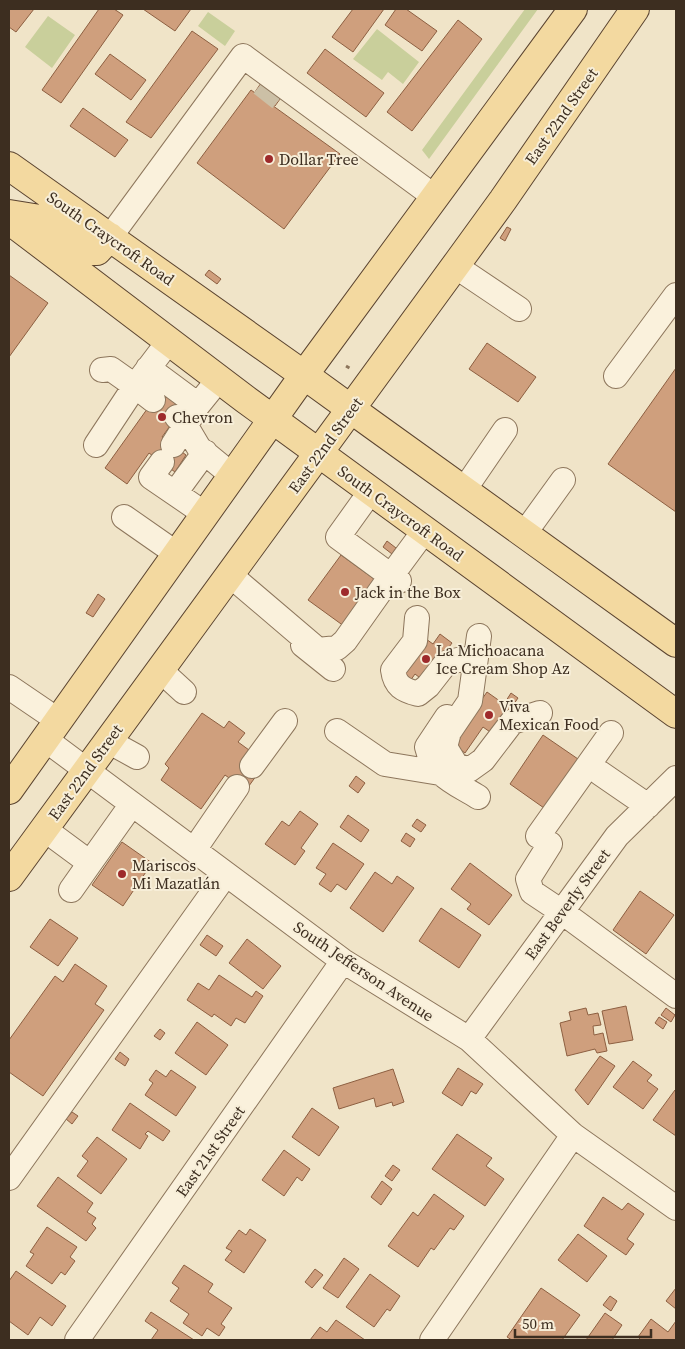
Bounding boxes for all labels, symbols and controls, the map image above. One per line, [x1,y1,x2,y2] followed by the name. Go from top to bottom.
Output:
[519,63,603,169] street label: East 22nd Street
[279,148,359,170] place label: Dollar Tree
[263,153,275,165] marker: Dollar Tree
[43,186,179,290] street label: South Craycroft Road
[283,392,368,497] street label: East 22nd Street
[172,406,233,428] place label: Chevron
[156,411,168,423] marker: Chevron
[334,460,468,566] street label: South Craycroft Road
[354,581,461,603] place label: Jack in the Box
[339,586,351,598] marker: Jack in the Box
[436,639,569,679] place label: La Michoacana Ice Cream Shop Az
[420,653,432,665] marker: La Michoacana Ice Cream Shop Az
[499,695,599,735] place label: Viva Mexican Food
[483,709,495,721] marker: Viva Mexican Food
[43,719,128,824] street label: East 22nd Street
[519,843,615,964] street label: East Beverly Street
[132,854,220,894] place label: Mariscos Mi Mazatlán
[116,868,128,880] marker: Mariscos Mi Mazatlán
[289,916,439,1026] street label: South Jefferson Avenue
[170,1100,250,1201] street label: East 21st Street
[515,1306,651,1338] scale bar
[522,1313,554,1334] text: 50 m

